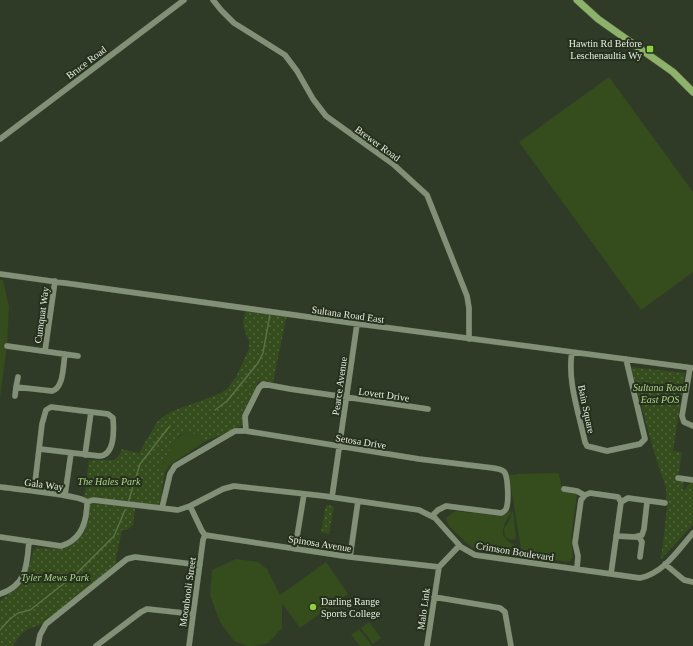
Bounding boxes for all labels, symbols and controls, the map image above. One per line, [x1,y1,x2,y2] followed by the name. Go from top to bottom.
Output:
[569,38,643,61] place label: Hawtin Rd Before Leschenaultia Wy
[64,44,109,81] street label: Bruce Road
[645,44,655,54] marker: Hawtin Rd Before Leschenaultia Wy
[353,123,402,163] street label: Brewer Road
[32,286,51,344] street label: Cumquat Way
[311,304,385,325] street label: Sultana Road East
[330,356,349,416] street label: Pearce Avenue
[633,382,688,405] park label: Sultana Road East POS
[576,384,597,435] street label: Bain Square
[358,385,411,404] street label: Lovett Drive
[335,432,388,451] street label: Setosa Drive
[78,476,141,487] park label: The Hales Park
[24,477,64,492] street label: Gala Way
[287,533,353,554] street label: Spinosa Avenue
[475,540,555,563] street label: Crimson Boulevard
[177,556,198,628] street label: Moonbooli Street
[21,572,90,583] park label: Tyler Mews Park
[415,587,432,631] street label: Malo Link
[321,596,381,619] place label: Darling Range Sports College
[308,602,318,612] marker: Darling Range Sports College

